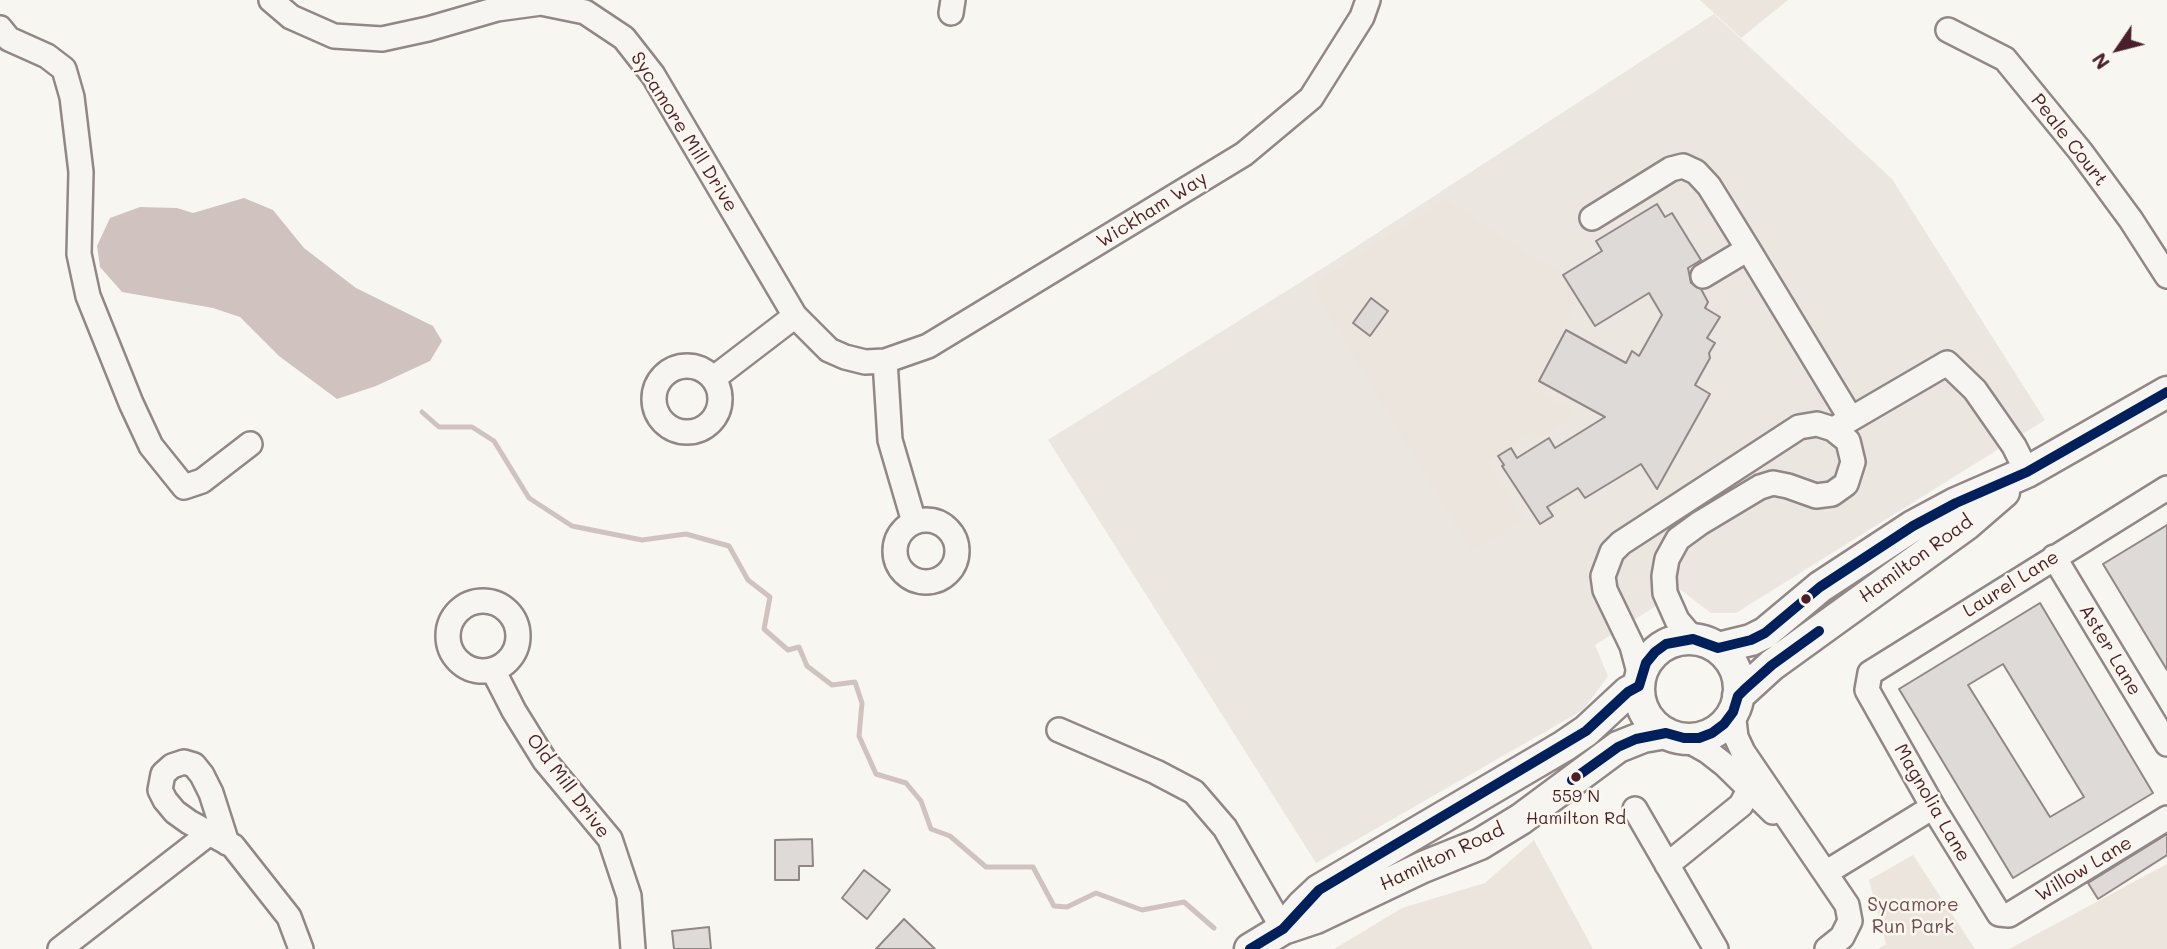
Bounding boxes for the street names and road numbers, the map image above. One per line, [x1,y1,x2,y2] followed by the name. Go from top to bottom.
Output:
[626,48,742,216] street label: Sycamore Mill Drive
[2026,89,2112,191] street label: Peale Court
[1093,167,1211,253] street label: Wickham Way
[1855,510,1977,608] street label: Hamilton Road
[1959,546,2063,622] street label: Laurel Lane
[2074,600,2146,700] street label: Aster Lane
[521,729,615,843] street label: Old Mill Drive
[1889,740,1975,866] street label: Magnolia Lane
[1376,818,1508,896] street label: Hamilton Road
[2032,831,2136,907] street label: Willow Lane

